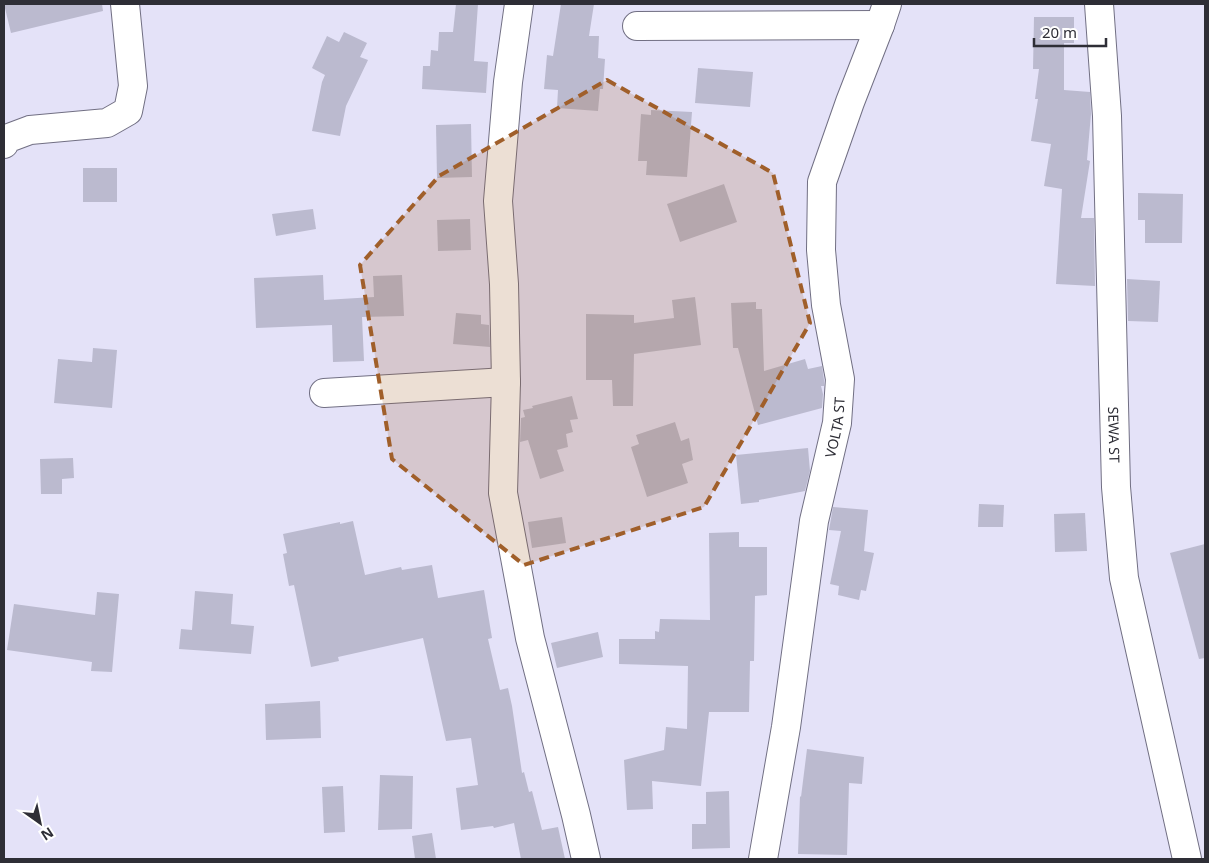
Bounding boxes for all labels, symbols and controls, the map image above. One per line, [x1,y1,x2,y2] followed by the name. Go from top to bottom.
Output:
[1034,15,1106,47] scale bar
[1042,22,1077,42] text: 20 m
[820,396,848,459] street label: VOLTA ST
[1105,406,1125,463] street label: SEWA ST
[15,798,65,848] north arrow
[37,823,57,845] text: N

